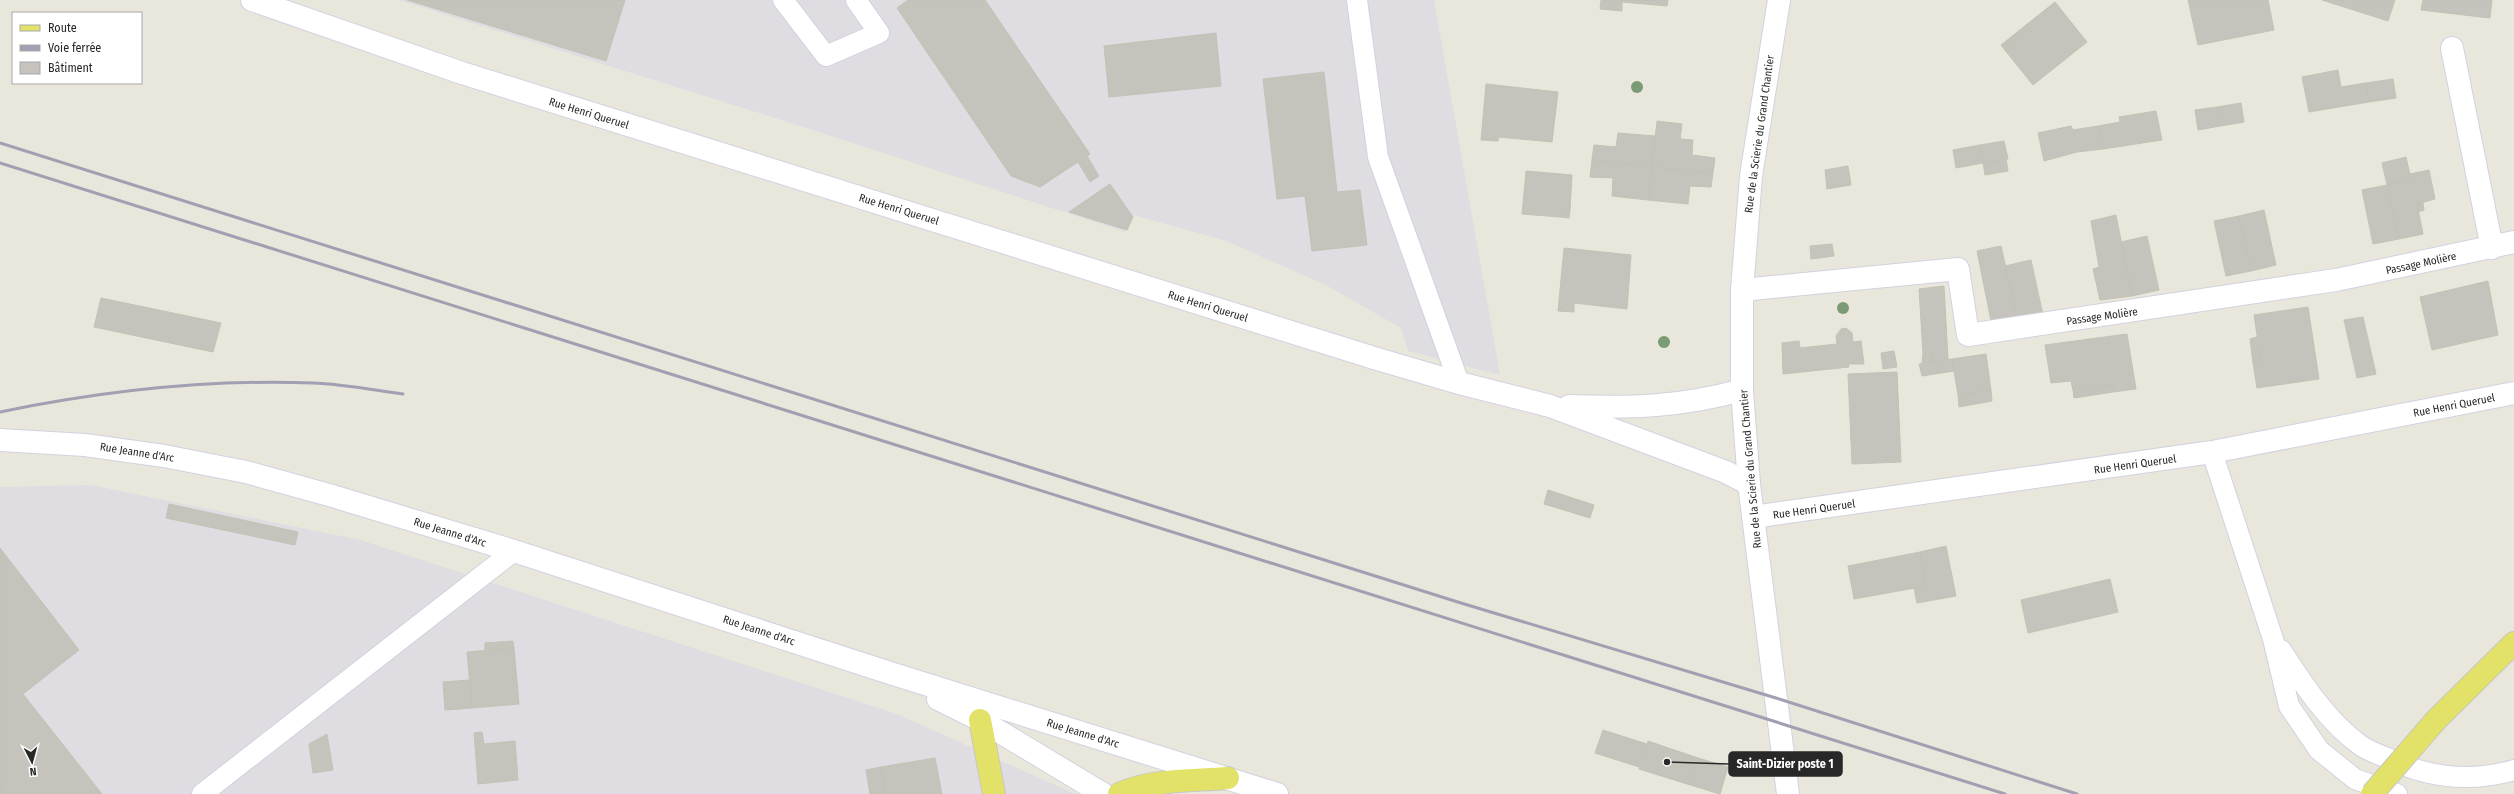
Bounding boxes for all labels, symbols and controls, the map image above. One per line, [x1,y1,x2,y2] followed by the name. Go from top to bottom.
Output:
[12,12,142,84] legend
[48,21,77,35] text: Route
[48,41,101,55] text: Voie ferrée
[1742,54,1777,214] street label: Rue de la Scierie du Grand Chantier
[48,61,93,75] text: Bâtiment
[547,95,630,132] street label: Rue Henri Queruel
[857,191,940,228] street label: Rue Henri Queruel
[2385,250,2458,277] street label: Passage Molière
[1166,288,1249,325] street label: Rue Henri Queruel
[2066,305,2138,328] street label: Passage Molière
[1737,389,1764,549] street label: Rue de la Scierie du Grand Chantier
[2412,391,2496,420] street label: Rue Henri Queruel
[99,440,175,465] street label: Rue Jeanne d'Arc
[2093,452,2177,477] street label: Rue Henri Queruel
[1772,497,1856,522] street label: Rue Henri Queruel
[412,515,488,550] street label: Rue Jeanne d'Arc
[721,613,797,648] street label: Rue Jeanne d'Arc
[1045,716,1121,751] street label: Rue Jeanne d'Arc
[12,742,52,782] north arrow
[1729,752,1842,776] callout: Saint-Dizier poste 1
[1736,757,1834,771] text: Saint-Dizier poste 1
[29,765,37,778] text: N

